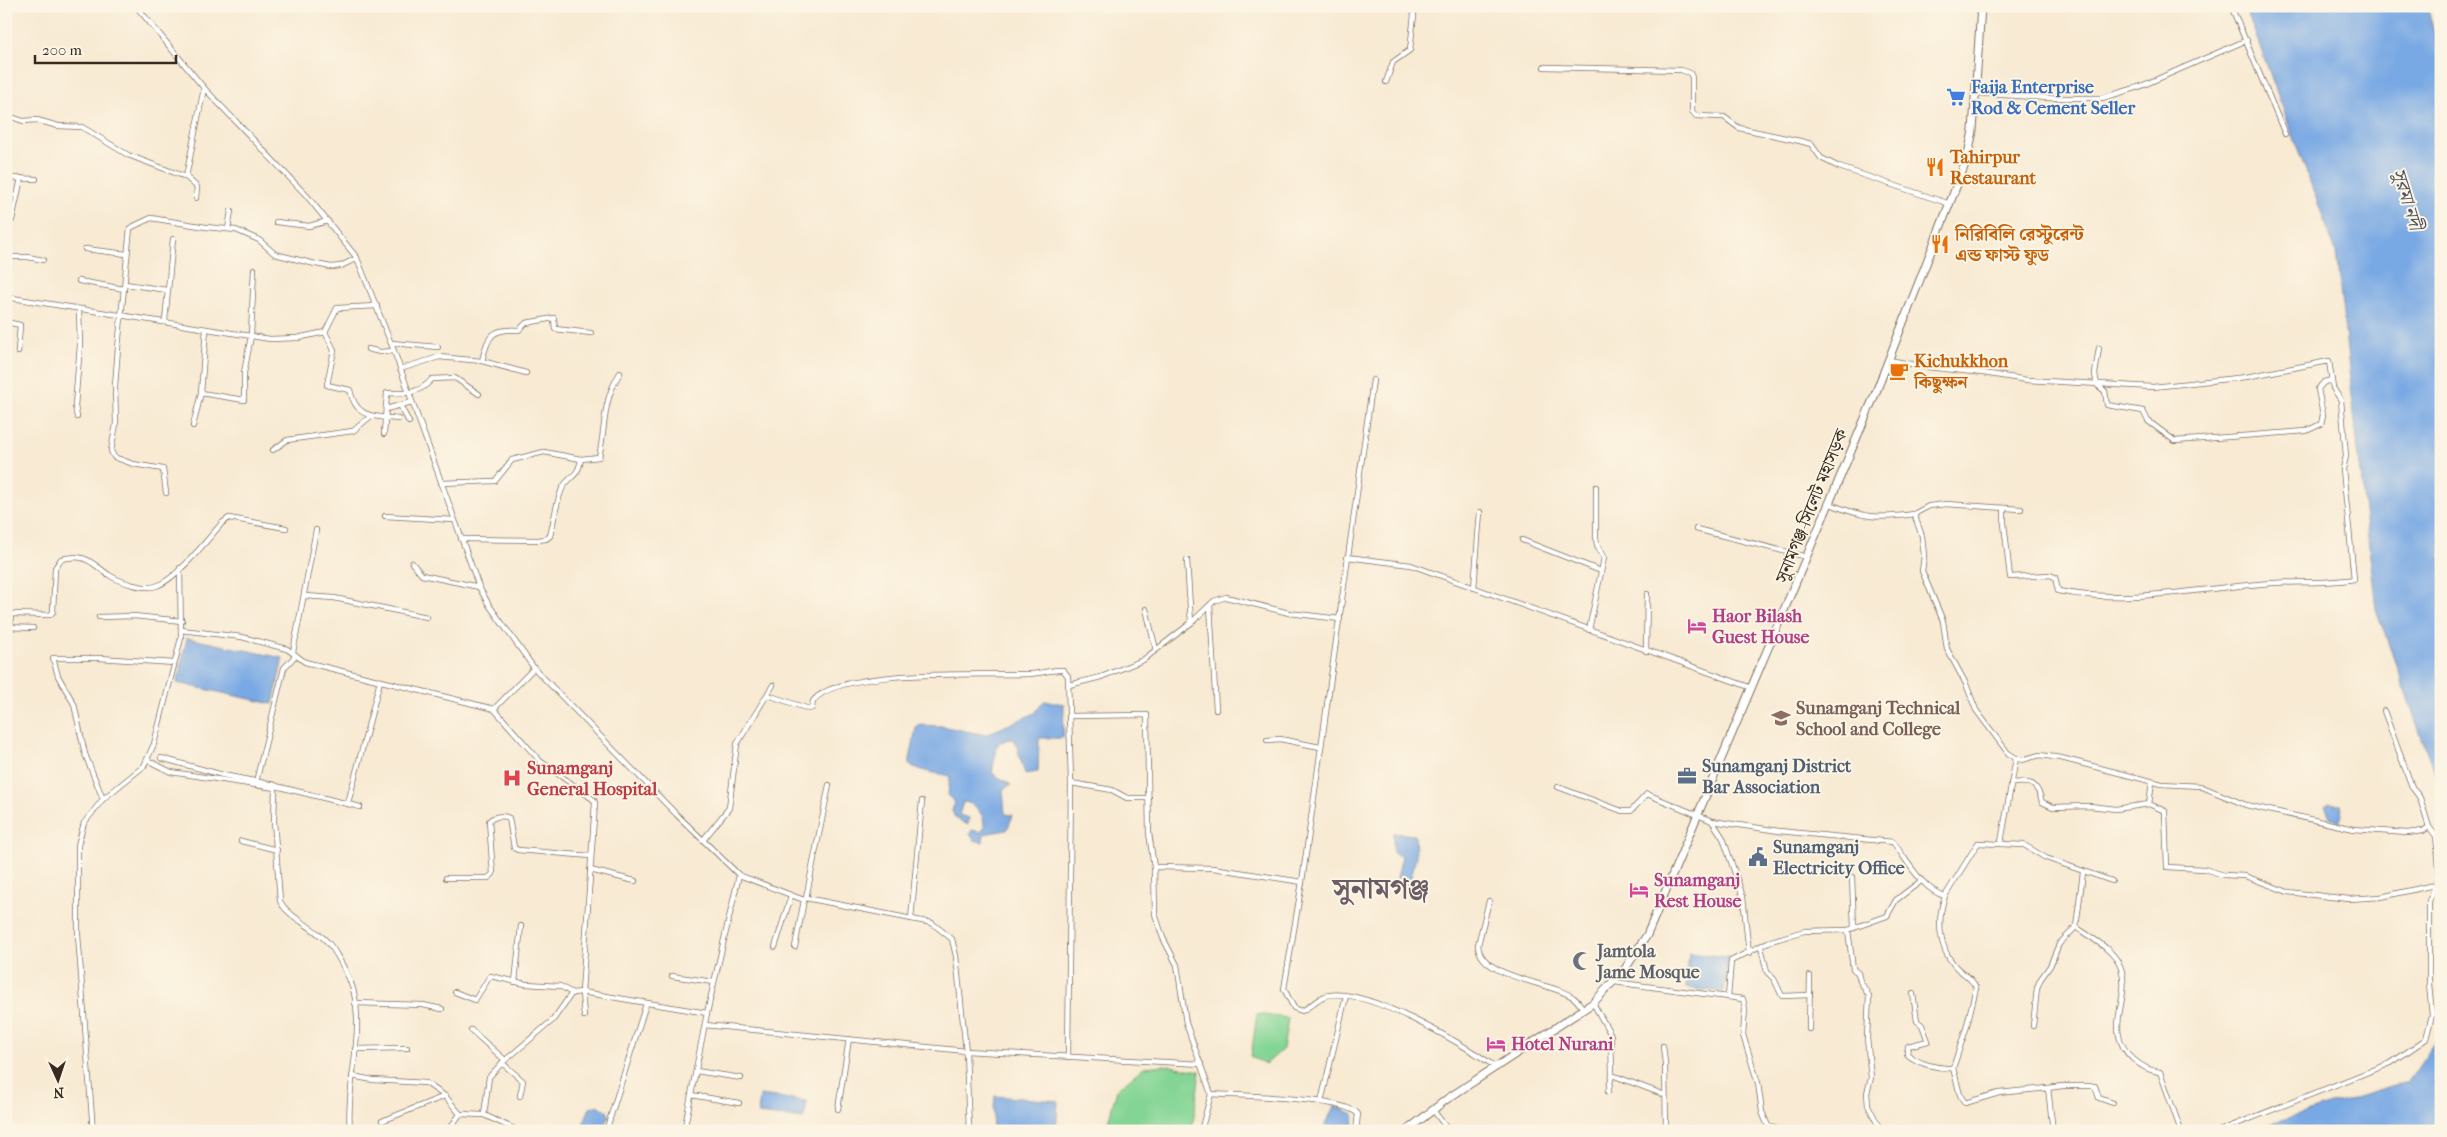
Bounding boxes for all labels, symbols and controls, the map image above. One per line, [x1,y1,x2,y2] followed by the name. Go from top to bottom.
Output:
[35,32,176,64] scale bar
[42,41,82,59] text: 200 m
[1970,77,2136,119] place label: Faija Enterprise Rod & Cement Seller
[1945,86,1967,108] supermarket icon: Faija Enterprise Rod & Cement Seller
[1949,147,2037,189] place label: Tahirpur Restaurant
[1924,156,1946,178] restaurant icon: Tahirpur Restaurant
[2387,165,2428,234] water label: সুরমা নদী
[1954,223,2085,266] place label: নিরিবিলি রেস্টুরেন্ট এন্ড ফাস্ট ফুড
[1929,233,1951,255] restaurant icon: নিরিবিলি রেস্টুরেন্ট এন্ড ফাস্ট ফুড
[1913,351,2009,393] place label: Kichukkhon কিছুক্ষন
[1888,360,1910,382] cafe icon: Kichukkhon কিছুক্ষন
[1771,425,1853,587] street label: সুনামগঞ্জ-সিলেট মহাসড়ক
[1712,606,1809,648] place label: Haor Bilash Guest House
[1686,615,1708,637] hotel icon: Haor Bilash Guest House
[1796,698,1961,740] place label: Sunamganj Technical School and College
[1770,707,1792,729] school or university icon: Sunamganj Technical School and College
[1702,756,1852,798] place label: Sunamganj District Bar Association
[527,758,658,800] place label: Sunamganj General Hospital
[1676,765,1698,787] office icon: Sunamganj District Bar Association
[501,767,523,789] hospital icon: Sunamganj General Hospital
[1773,837,1905,879] place label: Sunamganj Electricity Office
[1747,846,1769,868] public building icon: Sunamganj Electricity Office
[1654,870,1741,912] place label: Sunamganj Rest House
[1332,872,1429,906] district label: সুনামগঞ্জ
[1628,879,1650,901] hotel icon: Sunamganj Rest House
[1595,941,1700,983] place label: Jamtola Jame Mosque
[1571,950,1593,972] mosque icon: Jamtola Jame Mosque
[1485,1033,1507,1055] hotel icon: Hotel Nurani
[1511,1034,1614,1055] place label: Hotel Nurani
[32,1054,82,1104] north arrow
[53,1084,64,1101] text: N

